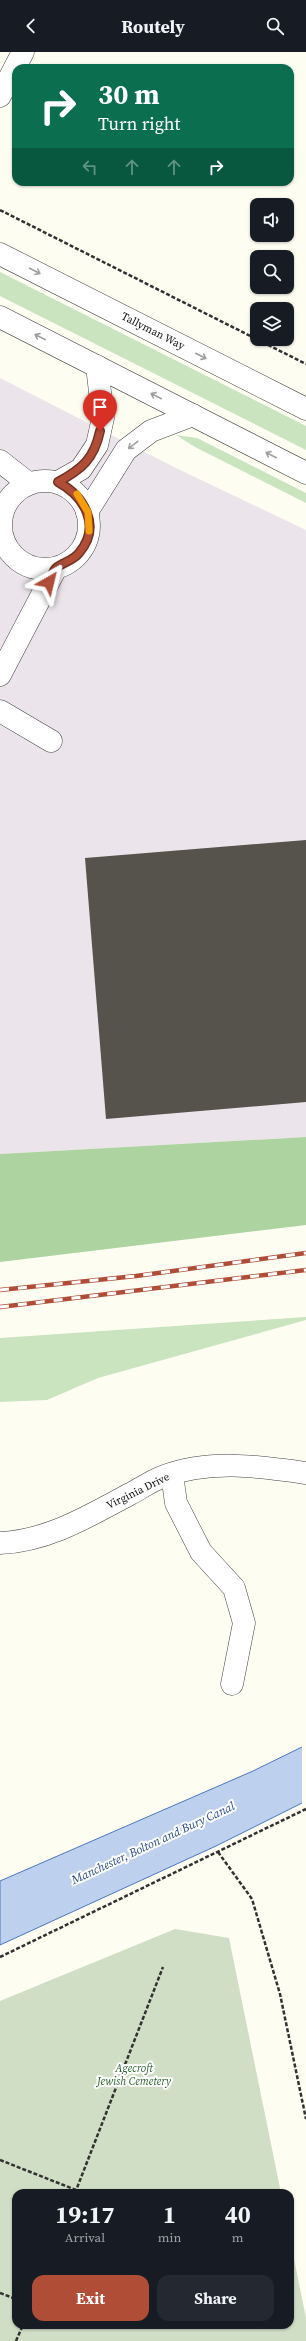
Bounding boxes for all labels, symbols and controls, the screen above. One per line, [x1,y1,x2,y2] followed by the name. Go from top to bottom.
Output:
[121,14,185,39] text: Routely
[20,15,42,37] icon: back
[264,15,286,37] icon: search
[98,75,160,113] text: 30 m
[32,80,84,132] icon: right
[98,111,180,136] text: Turn right
[79,156,101,178] icon: left
[121,156,143,178] icon: ahead
[163,156,185,178] icon: ahead
[205,156,227,178] icon: right
[250,198,294,346] map controls
[250,198,294,242] button: sound
[250,250,294,294] button: search
[29,268,41,275] one-way arrow
[250,302,294,346] button: layers
[119,309,188,354] street label: Tallyman Way
[34,333,46,340] one-way arrow
[194,352,206,360] one-way arrow
[83,390,117,431] pin
[150,392,162,399] one-way arrow
[89,396,111,418] icon: arrive
[128,440,139,449] one-way arrow
[266,451,278,458] one-way arrow
[28,561,70,603] position arrow
[104,1469,172,1513] street label: Virginia Drive
[68,1798,238,1888] water label: Manchester, Bolton and Bury Canal
[95,2061,172,2089] park label: Agecroft Jewish Cemetery
[55,2198,115,2231] text: 19:17
[163,2198,176,2231] text: 1
[225,2198,251,2231] text: 40
[65,2229,105,2246] text: Arrival
[158,2229,181,2246] text: min
[232,2229,244,2246] text: m
[32,2275,149,2321] button: Exit
[157,2275,274,2321] button: Share

